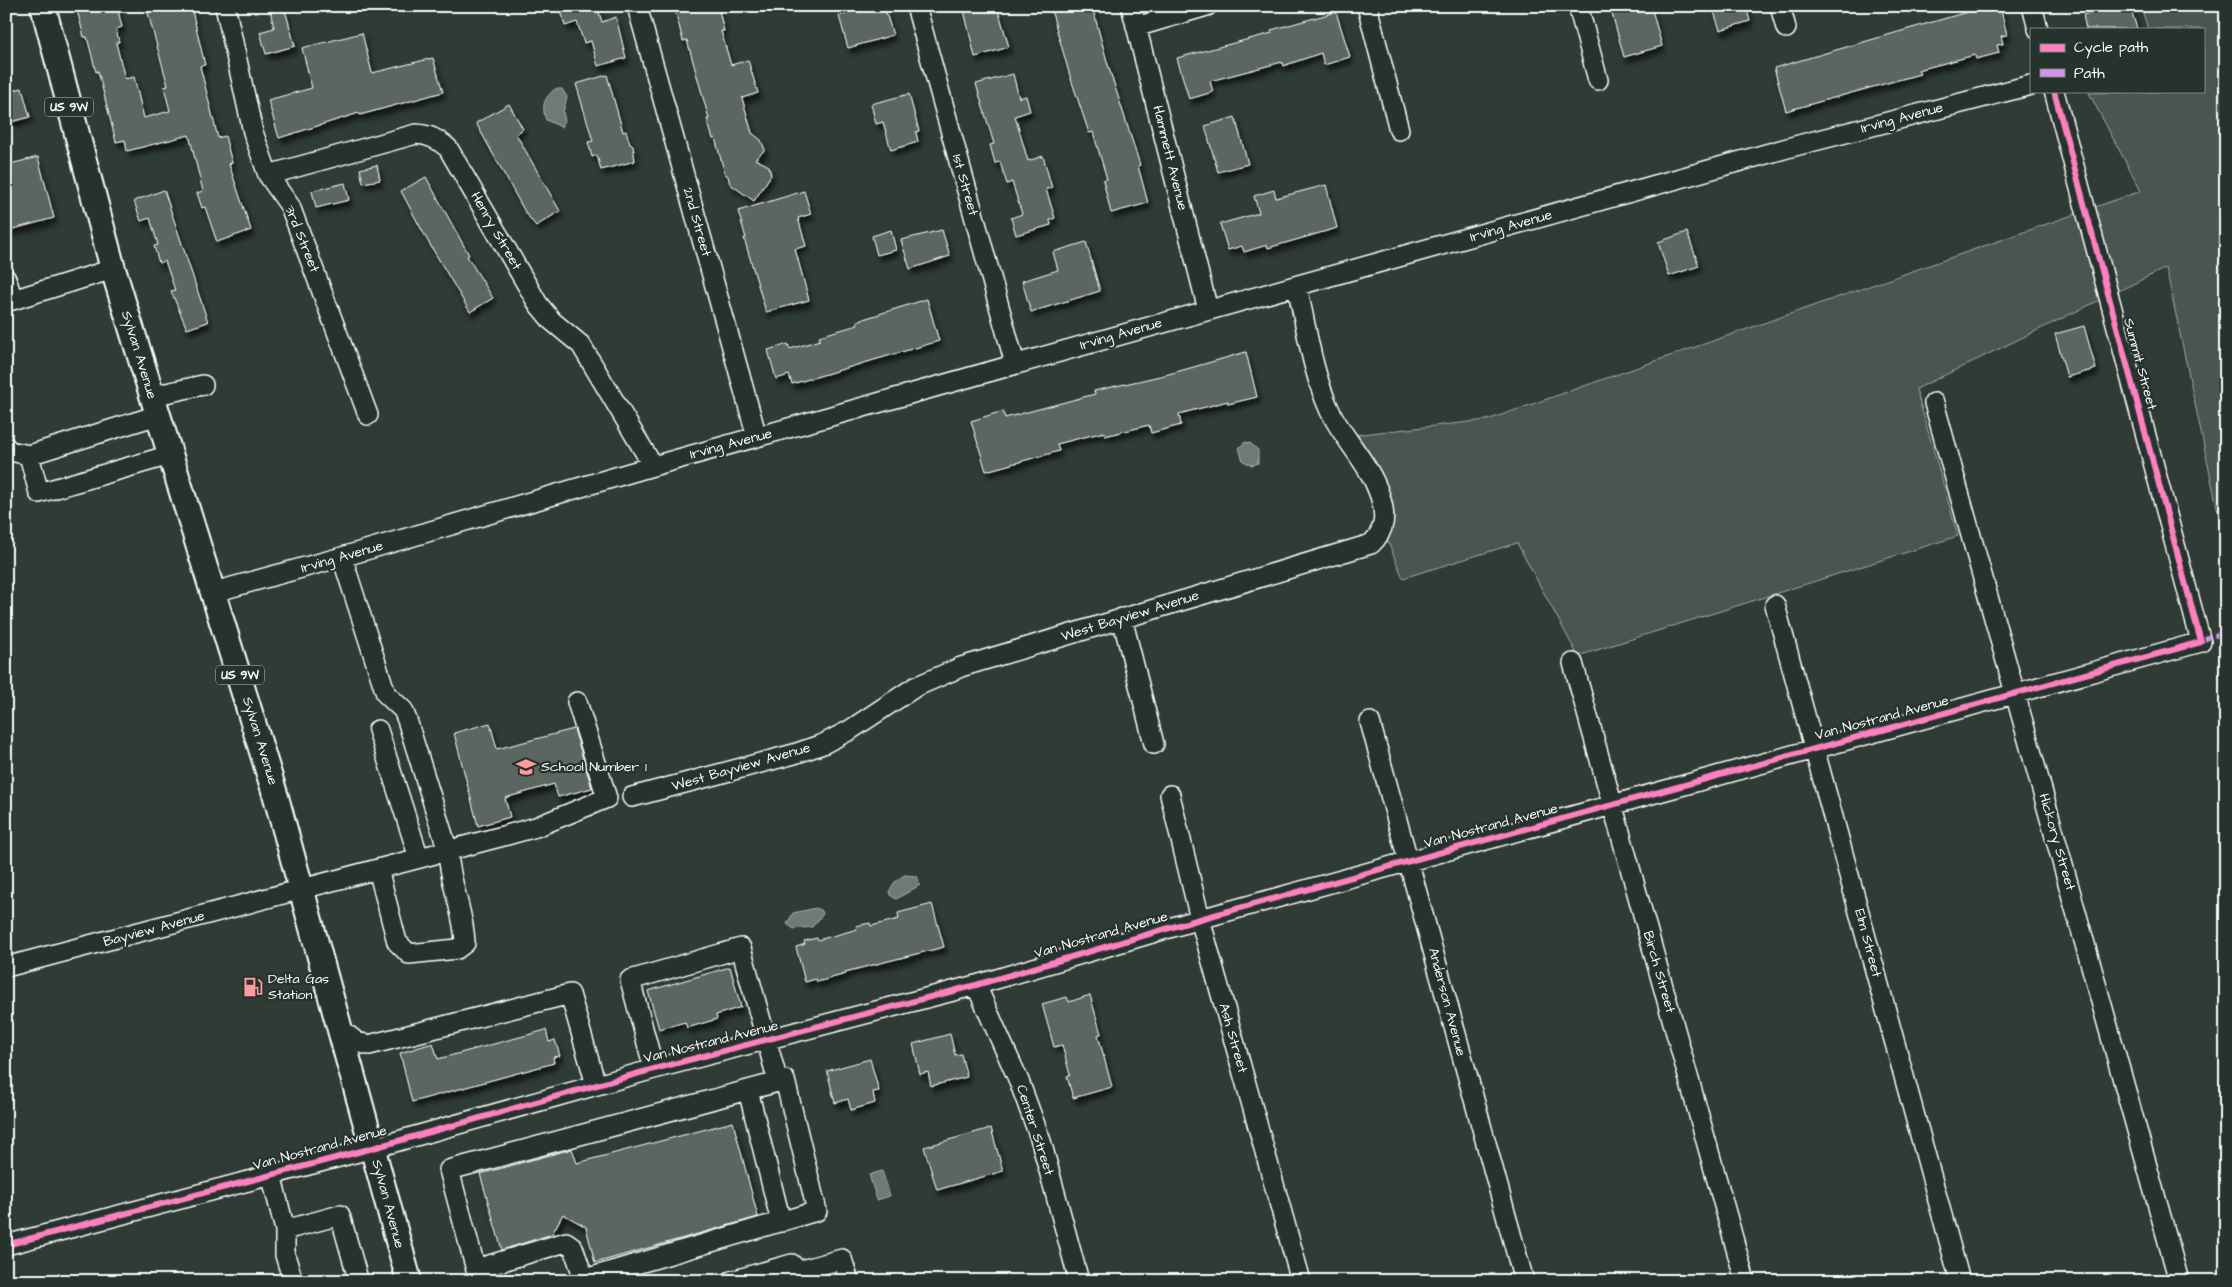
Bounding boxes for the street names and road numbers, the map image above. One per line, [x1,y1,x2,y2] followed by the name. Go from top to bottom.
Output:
[1859,97,1946,139] street label: Irving Avenue
[45,98,93,116] road number: US 9W
[1147,103,1193,213] street label: Hammett Avenue
[947,152,983,218] street label: 1st Street
[678,185,716,259] street label: 2nd Street
[466,188,527,274] street label: Henry Street
[279,202,325,276] street label: 3rd Street
[1468,205,1555,247] street label: Irving Avenue
[116,308,162,402] street label: Sylvan Avenue
[1078,313,1165,355] street label: Irving Avenue
[2118,316,2162,413] street label: Summit Street
[688,423,775,465] street label: Irving Avenue
[299,536,386,578] street label: Irving Avenue
[1059,585,1202,646] street label: West Bayview Avenue
[216,666,264,684] road number: US 9W
[1813,690,1952,746] street label: Van Nostrand Avenue
[237,694,283,788] street label: Sylvan Avenue
[669,738,813,796] street label: West Bayview Avenue
[2034,791,2081,893] street label: Hickory Street
[1422,798,1561,854] street label: Van Nostrand Avenue
[101,906,207,952] street label: Bayview Avenue
[1032,906,1170,964] street label: Van Nostrand Avenue
[1849,907,1887,980] street label: Elm Street
[1638,929,1680,1016] street label: Birch Street
[1423,946,1471,1059] street label: Anderson Avenue
[1214,1001,1253,1076] street label: Ash Street
[642,1016,781,1068] street label: Van Nostrand Avenue
[1011,1082,1059,1178] street label: Center Street
[251,1120,390,1176] street label: Van Nostrand Avenue
[367,1157,410,1251] street label: Sylvan Avenue

